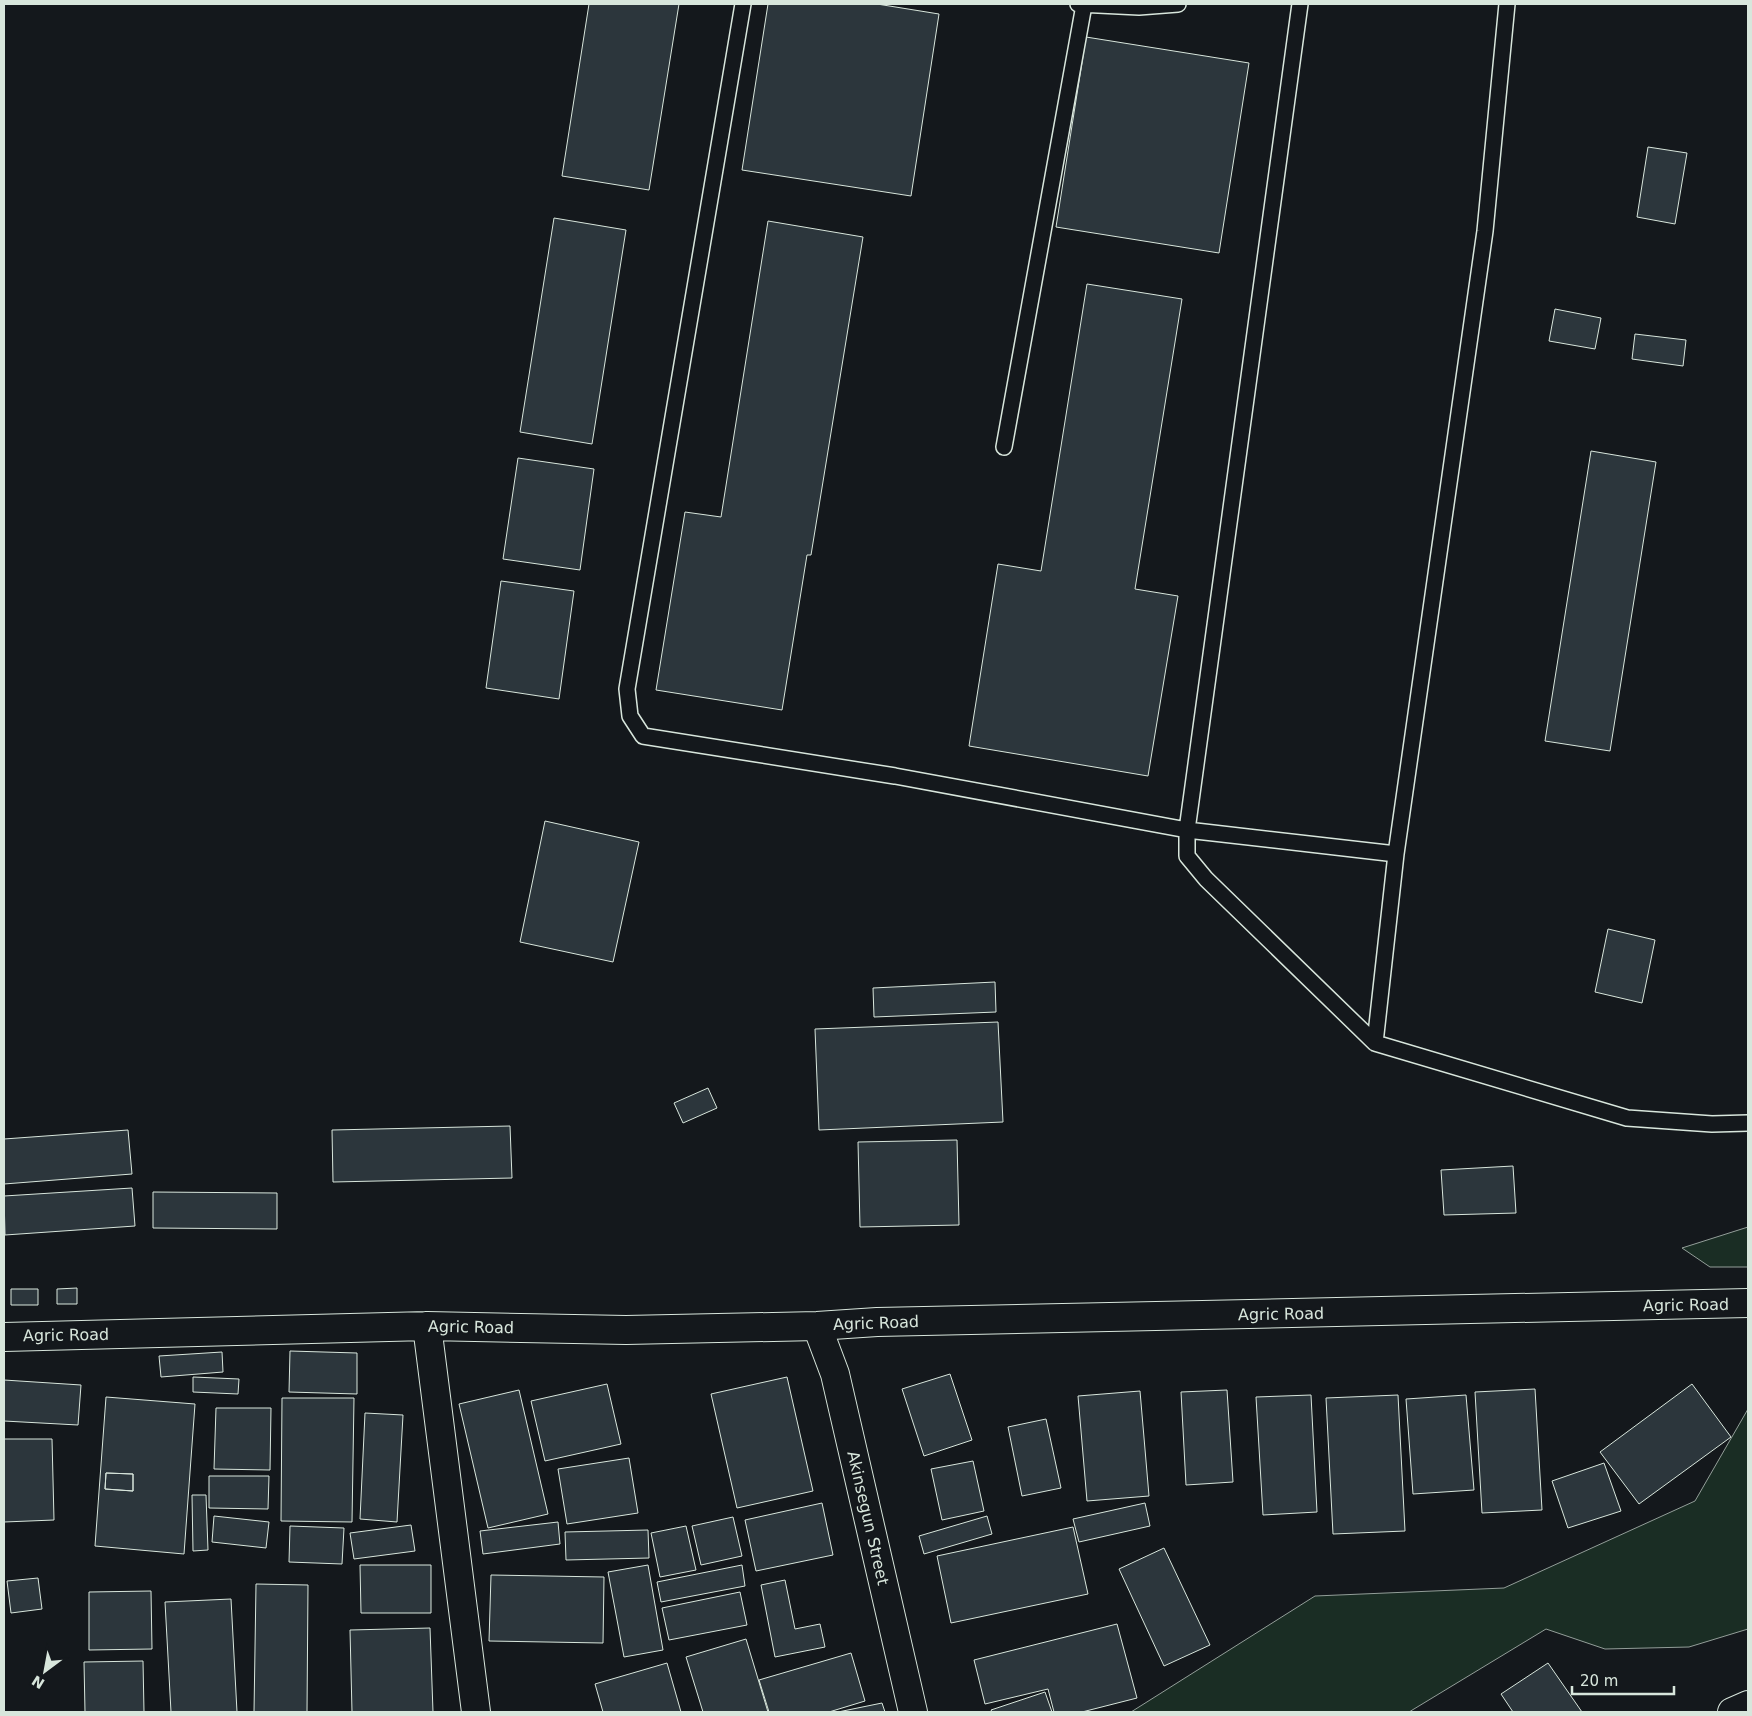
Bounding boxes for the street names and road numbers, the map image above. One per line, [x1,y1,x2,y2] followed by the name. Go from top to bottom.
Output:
[1643,1295,1729,1315] street label: Agric Road
[1238,1304,1324,1324] street label: Agric Road
[833,1312,919,1334] street label: Agric Road
[428,1317,514,1337] street label: Agric Road
[23,1325,109,1345] street label: Agric Road
[843,1449,893,1587] street label: Akinsegun Street

